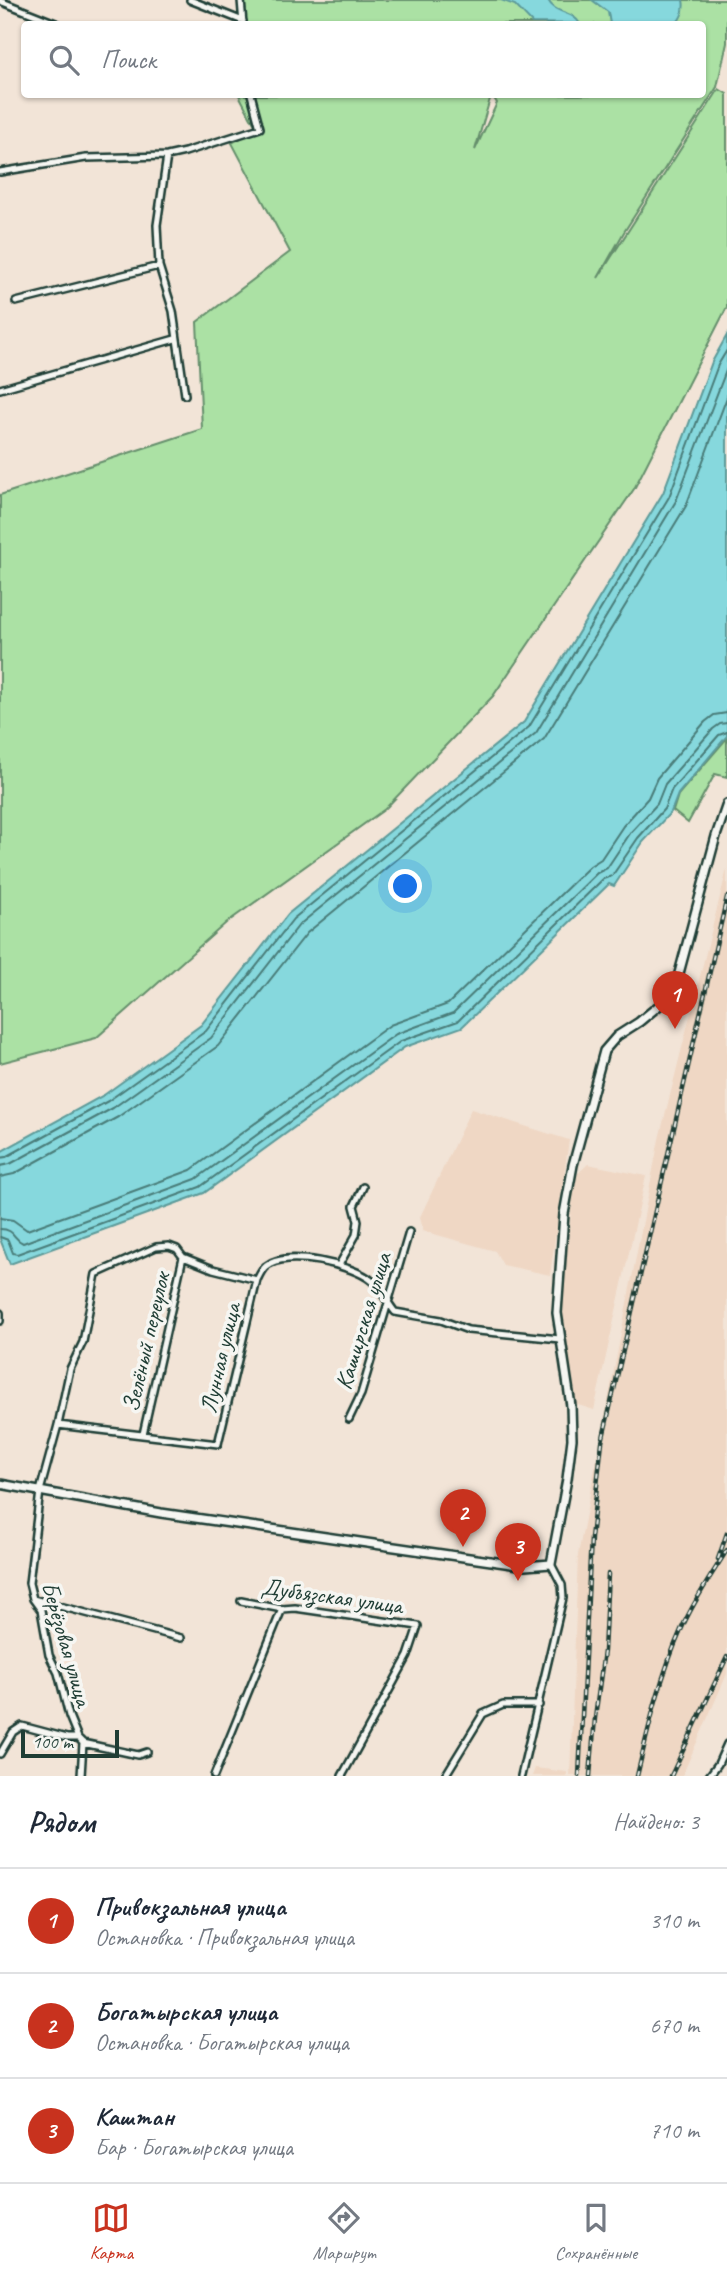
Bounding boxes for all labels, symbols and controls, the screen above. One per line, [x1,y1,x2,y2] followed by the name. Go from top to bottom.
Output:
[21,21,706,98] search box
[45,41,83,79] icon: search
[101,43,156,76] text: Поиск
[388,869,422,903] your location
[652,971,698,1029] pin: 1
[328,1248,398,1393] street label: Каширская улица
[115,1267,177,1414] street label: Зелёный переулок
[193,1298,248,1416] street label: Лунная улица
[440,1489,486,1547] pin: 2
[495,1523,541,1581] pin: 3
[259,1571,407,1622] street label: Дубъязская улица
[34,1578,100,1712] street label: Берёзовая улица
[21,1727,119,1759] scale bar
[32,1730,73,1754] text: 100 m
[28,1803,95,1841] text: Рядом
[613,1807,699,1836] text: Найдено: 3
[95,1890,286,1923] text: Привокзальная улица
[46,1906,56,1935] text: 1
[650,1906,699,1935] text: 310 m
[95,1923,354,1952] text: Остановка · Привокзальная улица
[95,1995,278,2028] text: Богатырская улица
[46,2011,56,2040] text: 2
[650,2011,699,2040] text: 670 m
[95,2028,349,2057] text: Остановка · Богатырская улица
[95,2100,174,2133] text: Каштан
[46,2116,56,2145] text: 3
[650,2116,699,2145] text: 710 m
[95,2133,293,2162] text: Бар · Богатырская улица
[90,2199,133,2265] tab: Карта
[313,2199,375,2265] tab: Маршрут
[555,2199,637,2265] tab: Сохранённые

